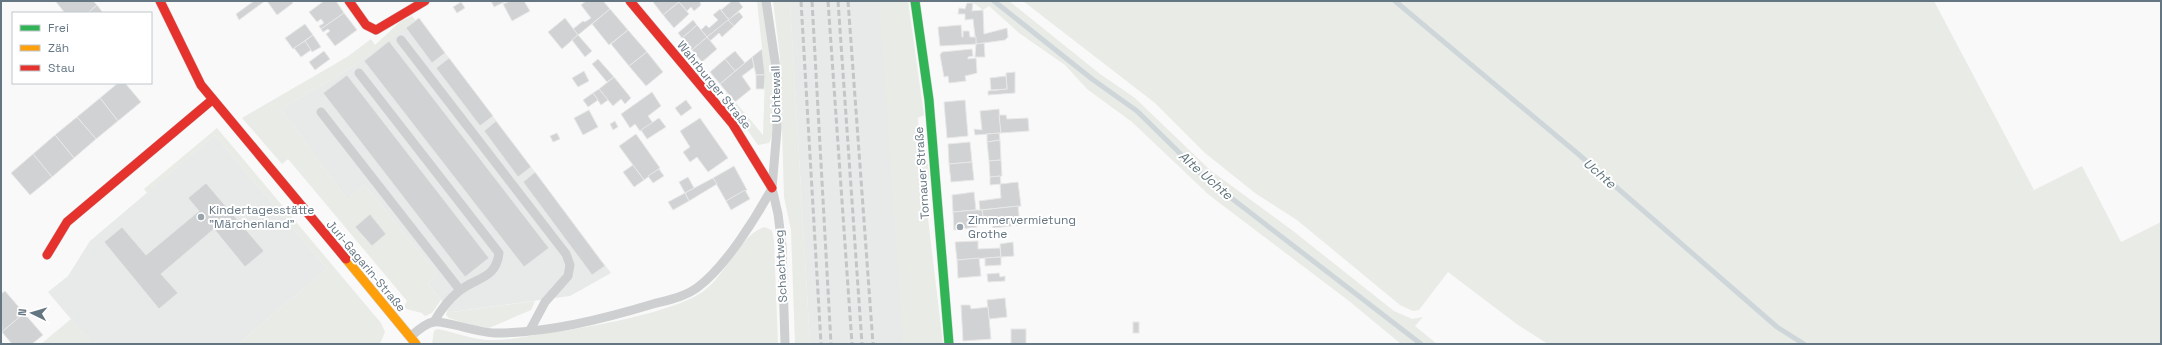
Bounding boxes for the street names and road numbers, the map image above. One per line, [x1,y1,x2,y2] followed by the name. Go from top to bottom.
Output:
[673,37,755,133] street label: Wahrburger Straße
[768,65,784,123] street label: Uchtewall
[911,126,933,220] street label: Tornauer Straße
[323,217,409,315] street label: Juri-Gagarin-Straße
[771,229,791,303] street label: Schachtweg

